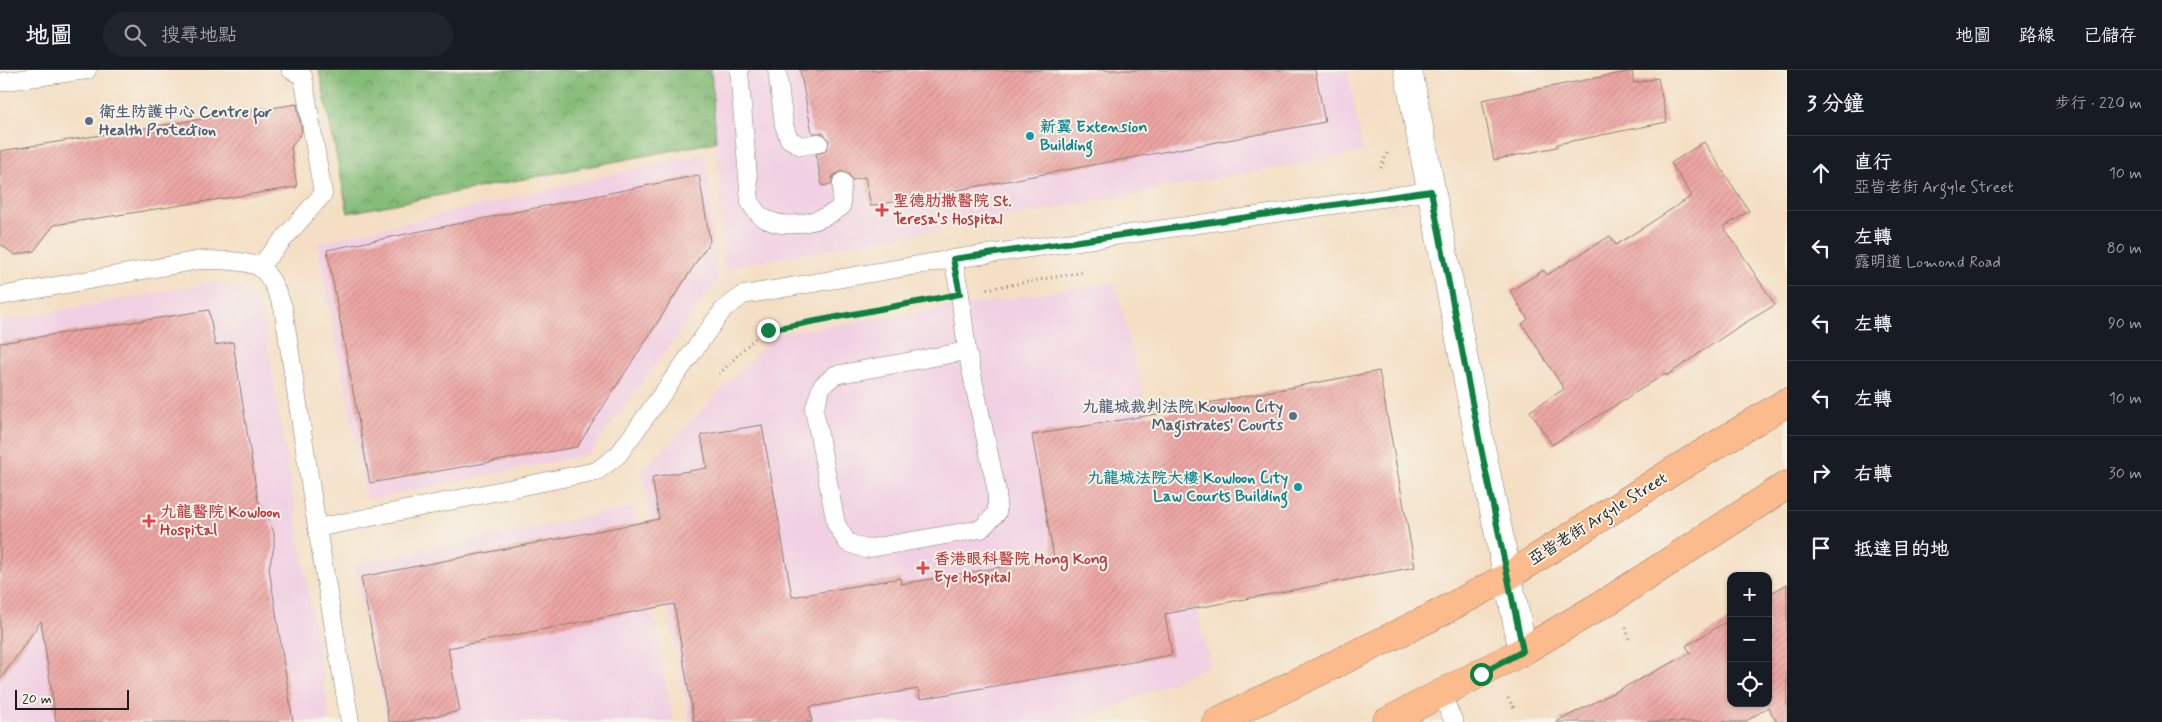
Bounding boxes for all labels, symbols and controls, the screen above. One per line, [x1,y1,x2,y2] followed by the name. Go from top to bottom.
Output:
[103,12,453,57] search box
[25,21,73,52] text: 地圖
[121,21,149,49] icon: search
[161,23,237,48] text: 搜尋地點
[1955,24,1991,48] text: 地圖
[2019,24,2055,48] text: 路線
[2083,24,2137,48] text: 已儲存
[1807,90,1864,118] text: 3 分鐘
[2055,93,2142,114] text: 步行 · 220 m
[99,102,272,141] place label: 衛生防護中心 Centre for Health Protection
[83,115,95,127] marker: 衛生防護中心 Centre for Health Protection
[1040,117,1147,158] place label: 新翼 Extension Building
[1024,130,1036,142] marker: 新翼 Extension Building
[1854,150,1892,175] text: 直行
[1807,159,1835,187] icon: ahead
[2109,163,2142,184] text: 10 m
[1854,177,2014,198] text: 亞皆老街 Argyle Street
[893,191,1012,230] place label: 聖德肋撒醫院 St. Teresa's Hospital
[875,203,889,217] marker: 聖德肋撒醫院 St. Teresa's Hospital
[1854,225,1892,250] text: 左轉
[1807,234,1835,262] icon: left
[2107,238,2142,259] text: 80 m
[1854,252,2001,273] text: 露明道 Lomond Road
[1807,309,1835,337] icon: left
[1854,312,1892,337] text: 左轉
[2108,313,2142,334] text: 90 m
[757,319,780,342] route end
[1807,384,1835,412] icon: left
[1854,387,1892,412] text: 左轉
[2109,388,2142,409] text: 10 m
[1082,397,1284,438] place label: 九龍城裁判法院 Kowloon City Magistrates' Courts
[1287,410,1299,422] marker: 九龍城裁判法院 Kowloon City Magistrates' Courts
[1807,459,1835,487] icon: right
[1854,462,1892,487] text: 右轉
[2109,463,2142,484] text: 30 m
[1087,468,1288,509] place label: 九龍城法院大樓 Kowloon City Law Courts Building
[1525,468,1672,571] street label: 亞皆老街 Argyle Street
[1292,481,1304,493] marker: 九龍城法院大樓 Kowloon City Law Courts Building
[160,502,280,541] place label: 九龍醫院 Kowloon Hospital
[142,514,156,528] marker: 九龍醫院 Kowloon Hospital
[1807,534,1835,562] icon: arrive
[1854,537,1949,562] text: 抵達目的地
[934,549,1108,588] place label: 香港眼科醫院 Hong Kong Eye Hospital
[916,561,930,575] marker: 香港眼科醫院 Hong Kong Eye Hospital
[1727,572,1772,707] map controls
[1727,572,1772,617] button: +
[1727,617,1772,662] button: −
[1727,662,1772,707] button: locate
[1470,663,1493,686] route start
[15,687,129,710] scale bar
[22,690,52,708] text: 20 m

